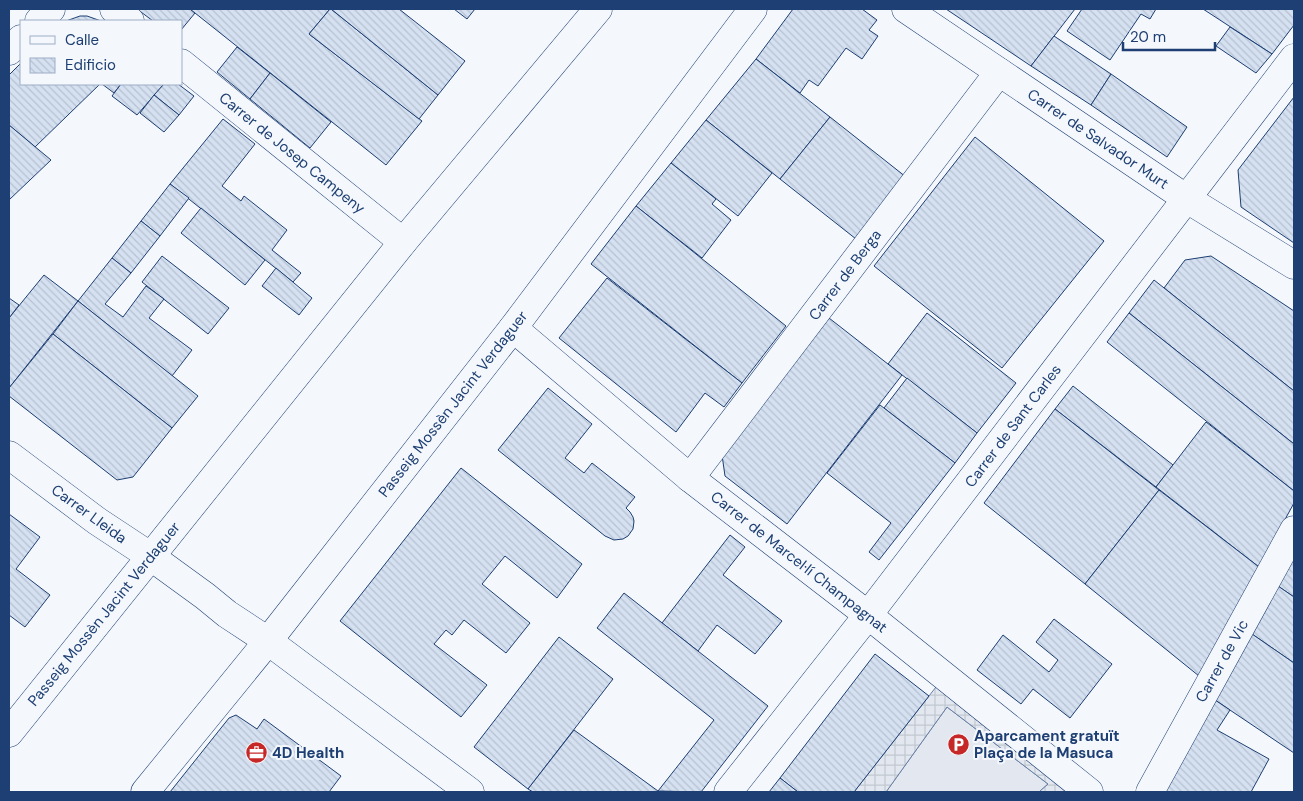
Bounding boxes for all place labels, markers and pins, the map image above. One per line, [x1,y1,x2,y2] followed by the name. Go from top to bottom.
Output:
[974,726,1120,763] place label: Aparcament gratuït Plaça de la Masuca
[946,733,970,757] parking icon: Aparcament gratuït Plaça de la Masuca
[244,741,268,765] office icon: 4D Health
[272,743,344,763] place label: 4D Health

